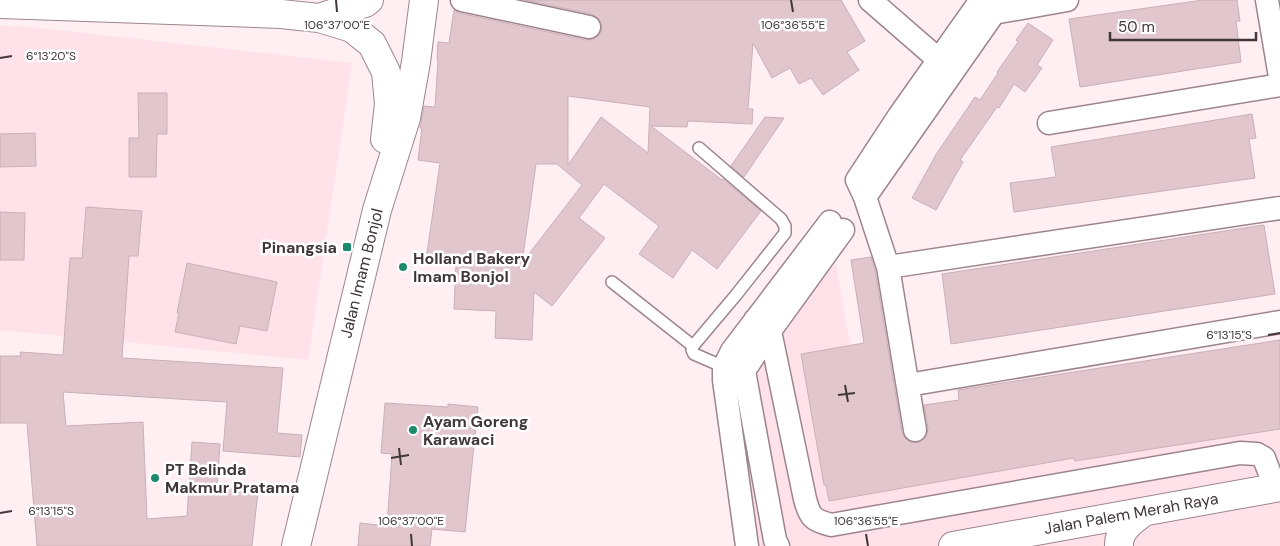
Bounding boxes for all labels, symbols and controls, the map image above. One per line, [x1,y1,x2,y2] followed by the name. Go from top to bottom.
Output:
[1110,10,1256,42] scale bar
[304,17,370,33] text: 106°37'00"E
[761,17,825,33] text: 106°36'55"E
[1118,17,1155,37] text: 50 m
[26,48,76,64] text: 6°13'20"S
[335,206,388,340] street label: Jalan Imam Bonjol
[262,237,337,258] place label: Pinangsia
[341,241,353,253] marker: Pinangsia
[413,248,531,287] place label: Holland Bakery Imam Bonjol
[397,261,409,273] marker: Holland Bakery Imam Bonjol
[1206,327,1252,343] text: 6°13'15"S
[423,411,528,450] place label: Ayam Goreng Karawaci
[407,424,419,436] marker: Ayam Goreng Karawaci
[165,459,299,498] place label: PT Belinda Makmur Pratama
[149,472,161,484] marker: PT Belinda Makmur Pratama
[1042,488,1220,539] street label: Jalan Palem Merah Raya
[28,503,74,519] text: 6°13'15"S
[378,513,444,529] text: 106°37'00"E
[834,513,898,529] text: 106°36'55"E

